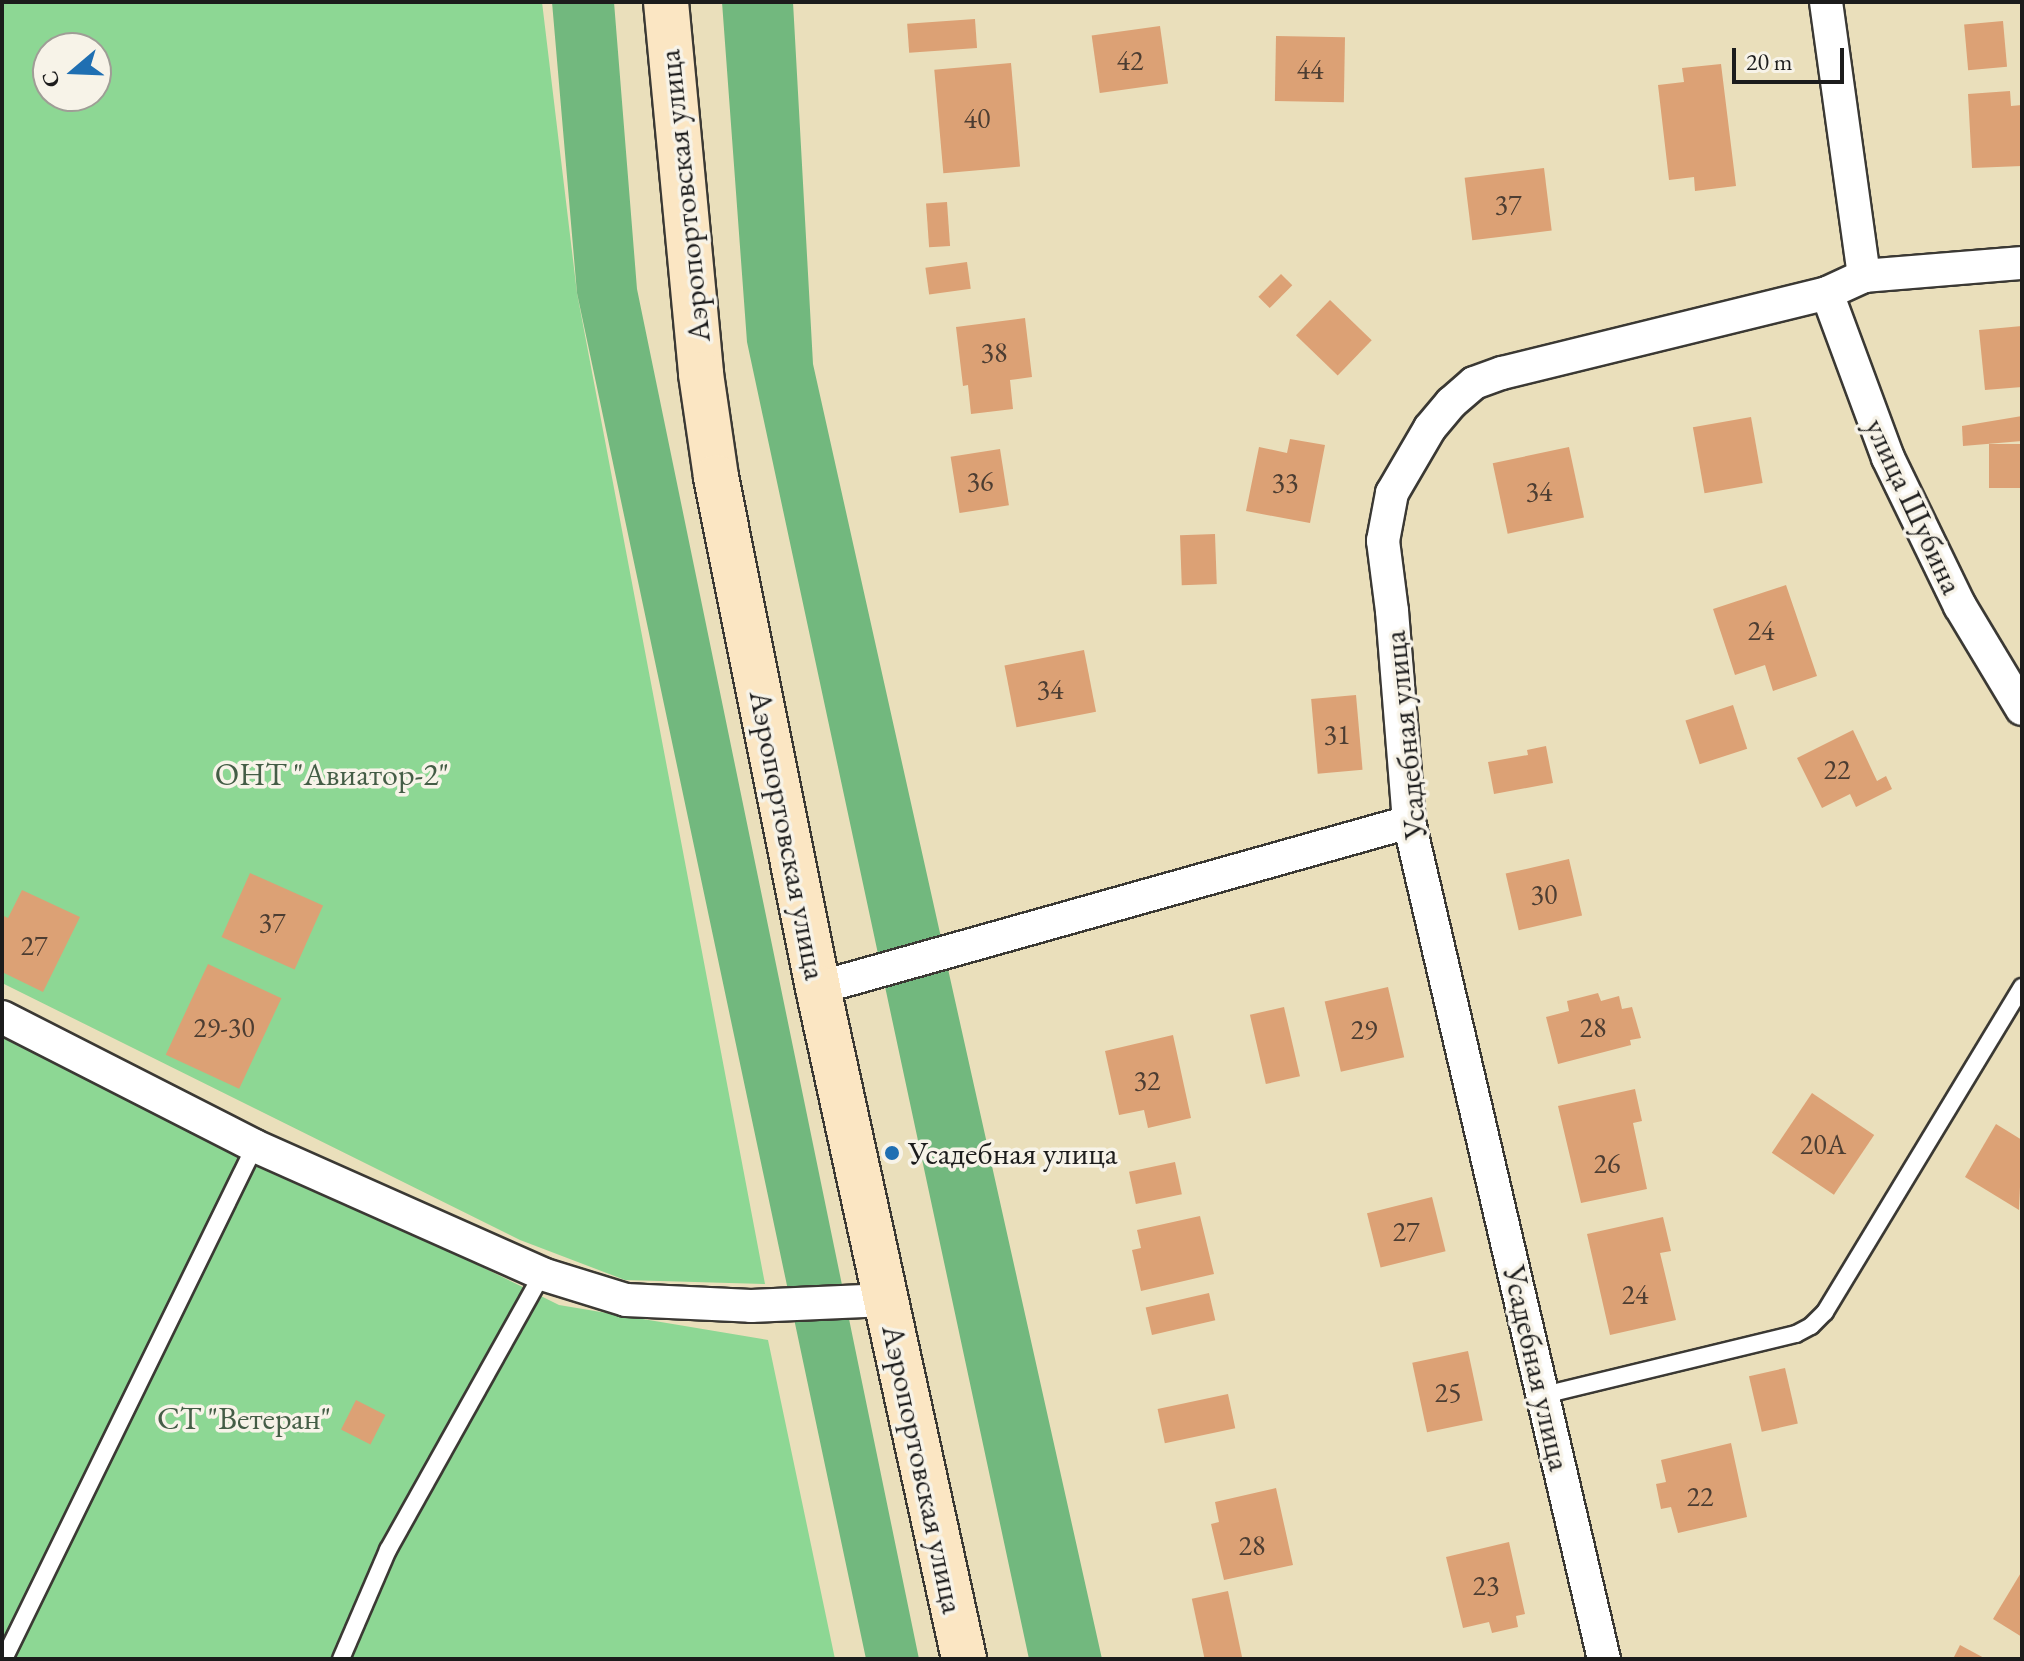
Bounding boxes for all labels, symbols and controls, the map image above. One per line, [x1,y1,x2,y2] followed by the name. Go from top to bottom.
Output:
[32,32,112,112] north arrow
[1736,32,1848,82] scale bar
[1117,43,1143,77] house number: 42
[1746,46,1793,77] text: 20 m
[650,48,718,344] street label: Аэропортовская улица
[1297,52,1323,86] house number: 44
[34,67,67,91] text: С
[964,101,990,135] house number: 40
[1495,187,1521,221] house number: 37
[981,335,1007,369] house number: 38
[1857,412,1971,600] street label: улица Шубина
[967,464,993,498] house number: 36
[1272,465,1298,499] house number: 33
[1526,474,1552,508] house number: 34
[1748,613,1774,647] house number: 24
[1375,629,1435,841] street label: Усадебная улица
[1037,672,1063,706] house number: 34
[741,687,835,983] street label: Аэропортовская улица
[1324,717,1350,751] house number: 31
[1824,752,1850,786] house number: 22
[215,755,449,793] park label: ОНТ "Авиатор-2"
[1531,877,1557,911] house number: 30
[259,905,285,939] house number: 37
[21,928,47,962] house number: 27
[193,1010,255,1044] house number: 29-30
[1580,1010,1606,1044] house number: 28
[1351,1012,1377,1046] house number: 29
[1134,1063,1160,1097] house number: 32
[1800,1127,1846,1161] house number: 20А
[908,1134,1118,1172] place label: Усадебная улица
[883,1144,901,1162] marker: Усадебная улица
[1594,1146,1620,1180] house number: 26
[1393,1214,1419,1248] house number: 27
[1495,1262,1579,1474] street label: Усадебная улица
[1622,1277,1648,1311] house number: 24
[874,1321,972,1617] street label: Аэропортовская улица
[1435,1375,1461,1409] house number: 25
[157,1399,331,1437] park label: СТ "Ветеран"
[1687,1479,1713,1513] house number: 22
[1239,1528,1265,1562] house number: 28
[1473,1568,1499,1602] house number: 23

